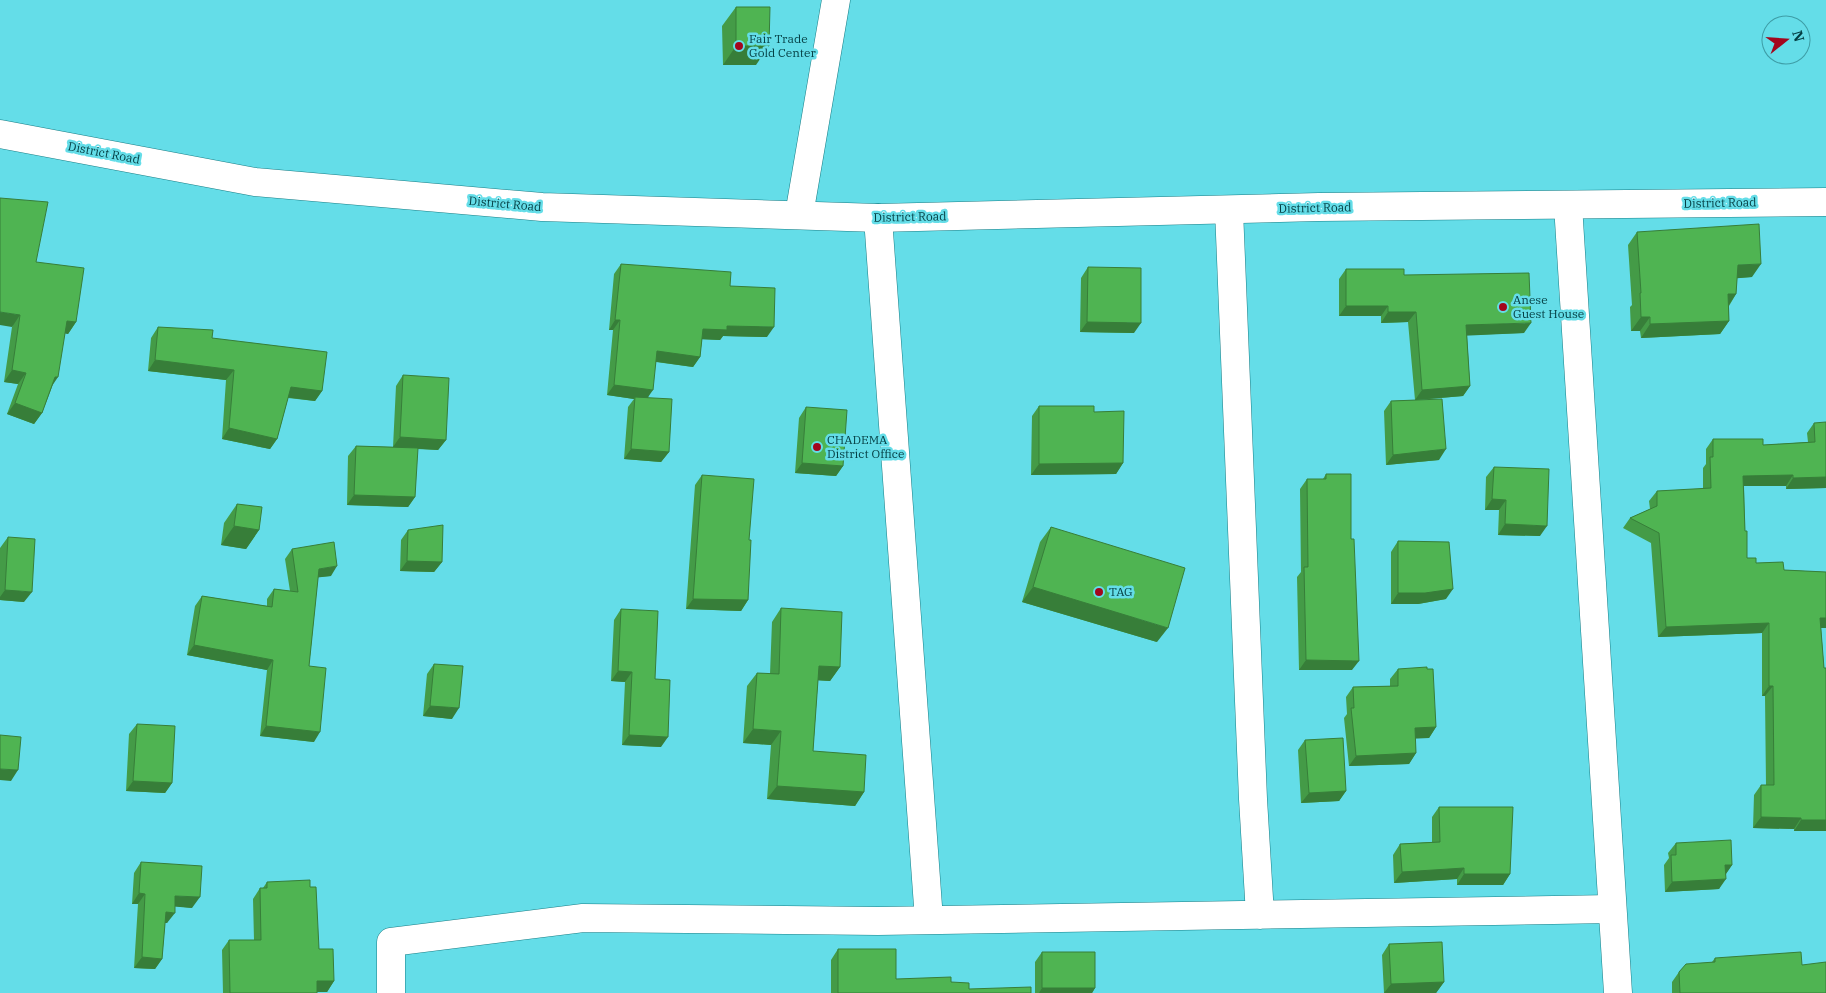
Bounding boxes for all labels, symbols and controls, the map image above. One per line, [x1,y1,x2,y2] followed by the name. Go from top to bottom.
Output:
[1761,15,1811,65] north arrow
[1788,28,1809,44] text: N
[749,31,817,60] place label: Fair Trade Gold Center
[733,40,745,52] marker: Fair Trade Gold Center
[67,138,141,167] street label: District Road
[468,193,542,214] street label: District Road
[1683,194,1757,211] street label: District Road
[1278,199,1352,216] street label: District Road
[873,208,947,225] street label: District Road
[1513,292,1584,321] place label: Anese Guest House
[1497,301,1509,313] marker: Anese Guest House
[827,432,904,461] place label: CHADEMA District Office
[811,441,823,453] marker: CHADEMA District Office
[1109,584,1133,599] place label: TAG
[1093,586,1105,598] marker: TAG

